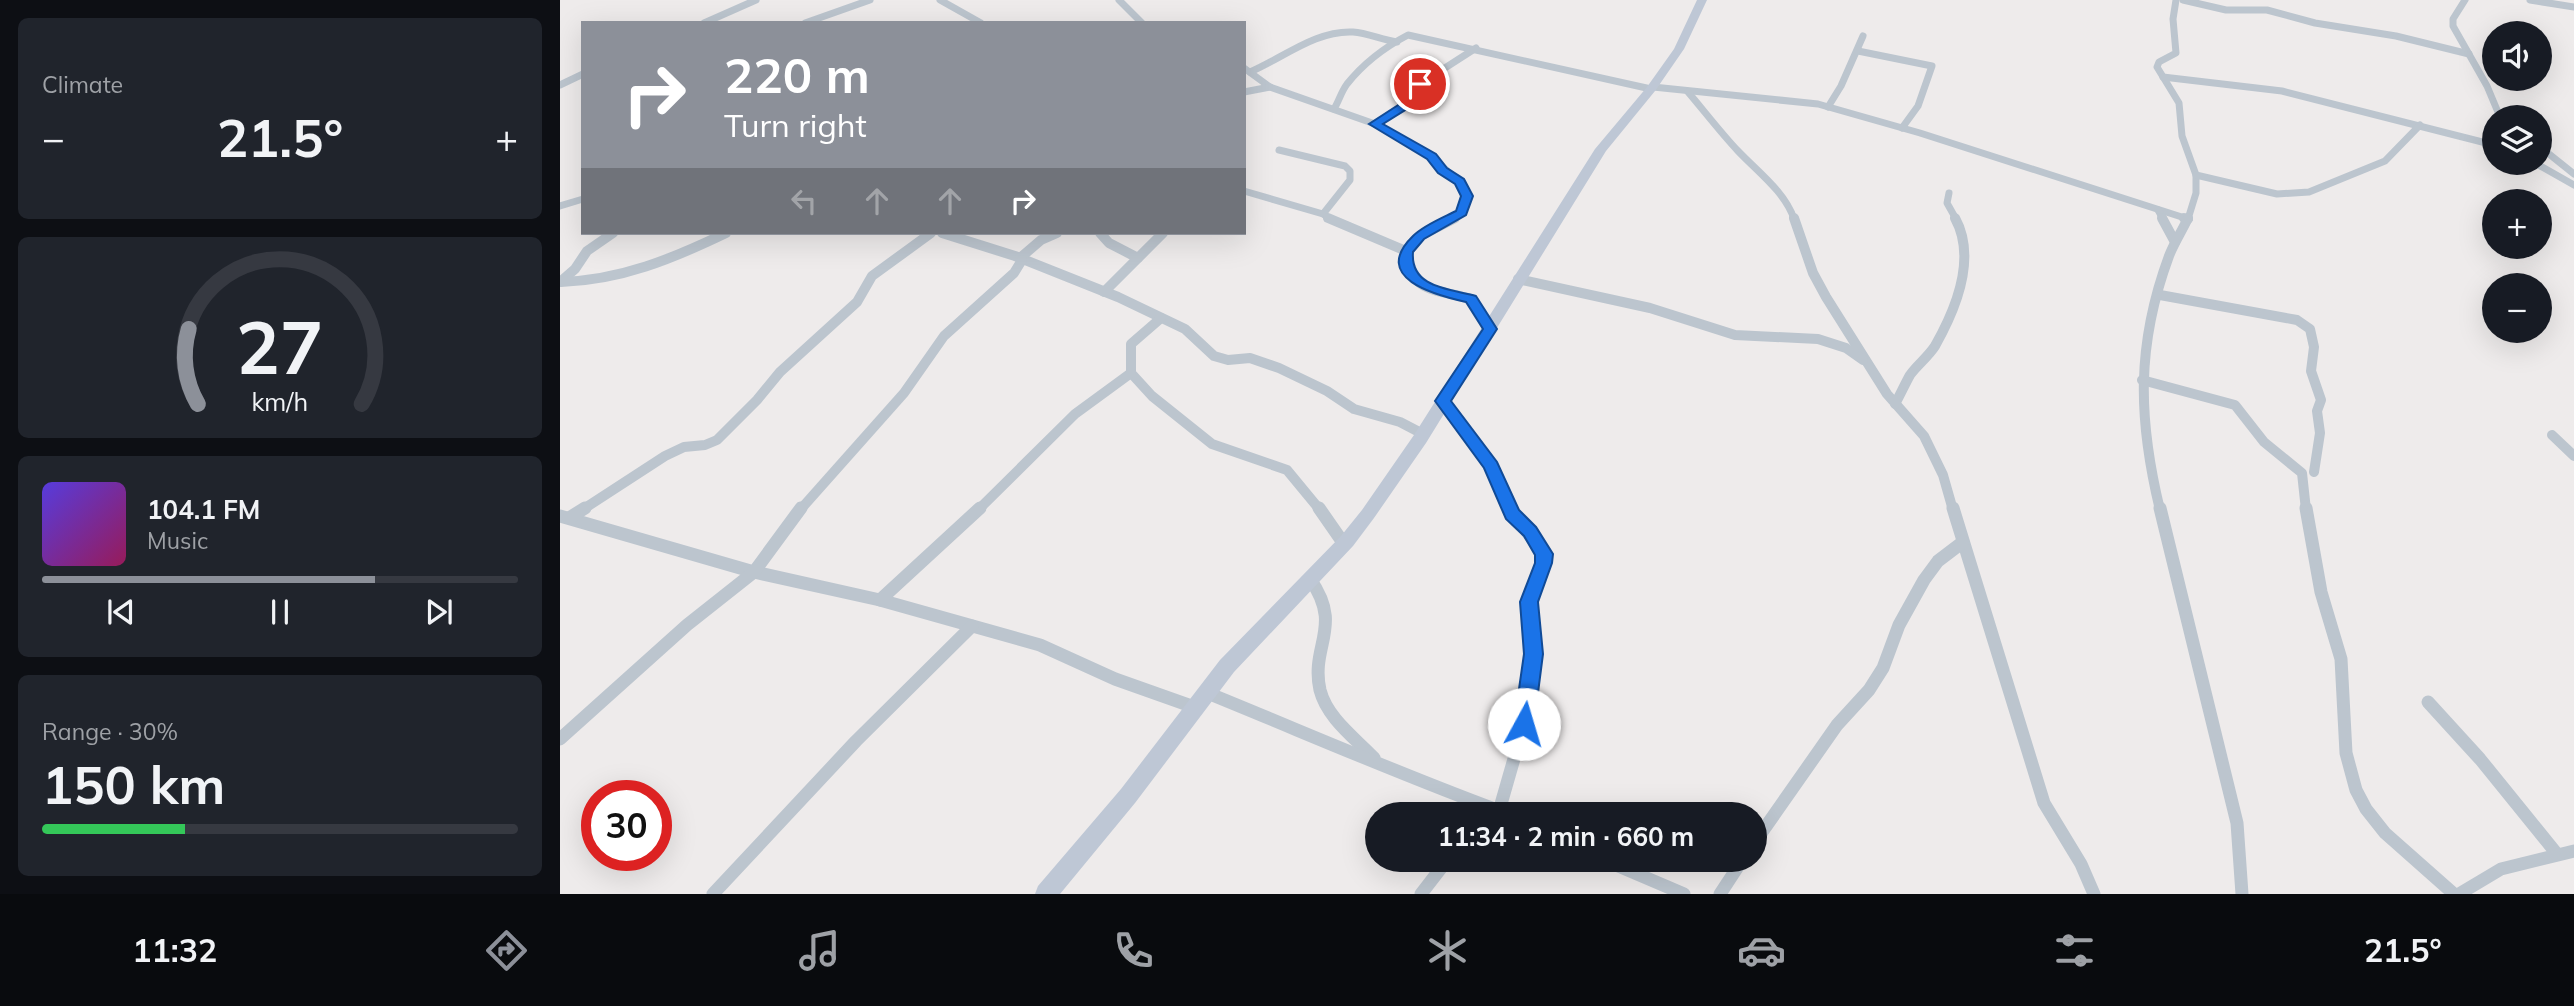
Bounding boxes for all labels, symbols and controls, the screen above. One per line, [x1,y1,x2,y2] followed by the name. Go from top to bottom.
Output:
[2482,21,2552,343] map controls
[2482,21,2552,91] button: sound
[724,44,870,105] text: 220 m
[609,49,700,140] icon: right
[1390,54,1450,114] pin
[1401,65,1439,103] icon: arrive
[42,70,123,99] text: Climate
[217,105,343,170] text: 21.5°
[724,105,867,145] text: Turn right
[2482,105,2552,175] button: layers
[42,114,65,162] text: −
[495,114,518,162] text: +
[785,182,823,220] icon: left
[858,182,896,220] icon: ahead
[931,182,969,220] icon: ahead
[1004,182,1042,220] icon: right
[2482,189,2552,259] button: +
[2482,273,2552,343] button: −
[236,301,324,392] text: 27
[252,385,308,416] text: km/h
[147,493,260,526] text: 104.1 FM
[147,526,208,555] text: Music
[102,593,140,631] icon: previous
[261,593,299,631] icon: pause
[420,593,458,631] icon: next
[1487,687,1561,761] position arrow
[42,717,178,746] text: Range · 30%
[42,752,225,817] text: 150 km
[581,780,672,871] speed limit sign: 30
[1438,820,1694,853] text: 11:34 · 2 min · 660 m
[482,926,531,975] icon: directions
[795,926,844,975] icon: music
[1109,926,1158,975] icon: phone
[1423,926,1472,975] icon: climate
[1737,926,1786,975] icon: car
[2050,926,2099,975] icon: filters
[132,930,217,970] text: 11:32
[2364,930,2442,970] text: 21.5°

